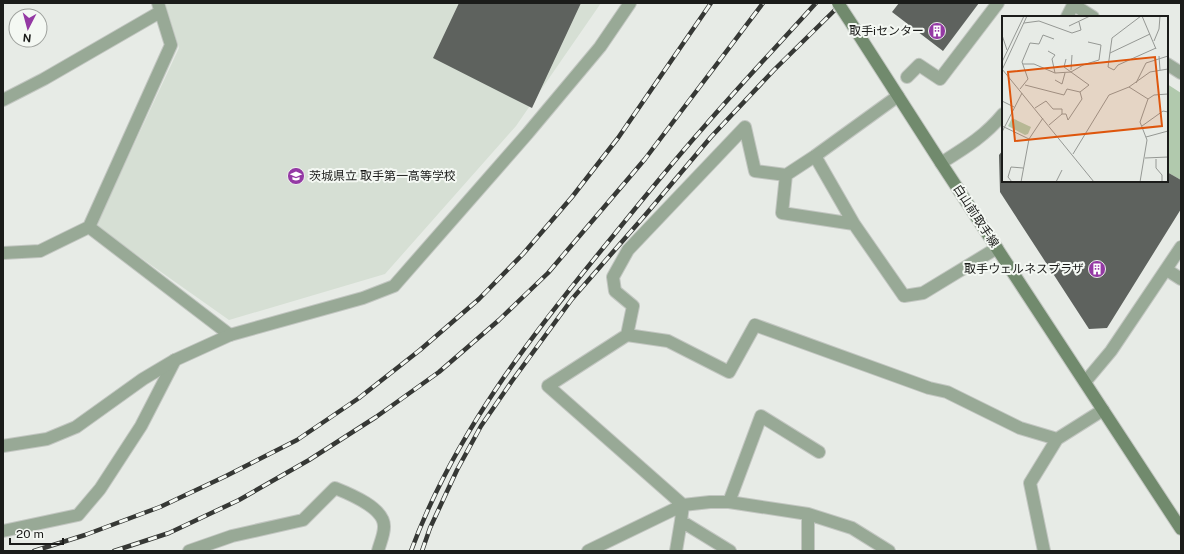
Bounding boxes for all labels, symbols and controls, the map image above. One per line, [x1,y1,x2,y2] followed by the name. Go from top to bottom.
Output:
[8,8,48,48] north arrow
[1002,16,1168,182] inset map
[927,21,947,41] building icon: 取手iセンター
[849,24,924,38] place label: 取手iセンター
[22,32,32,44] text: N
[286,166,306,186] school or university icon: 茨城県立 取手第一高等学校
[309,169,456,183] place label: 茨城県立 取手第一高等学校
[951,182,1001,250] street label: 白山前取手線
[1087,259,1107,279] building icon: 取手ウェルネスプラザ
[964,262,1084,276] place label: 取手ウェルネスプラザ
[10,520,63,546] scale bar
[16,527,44,541] text: 20 m

